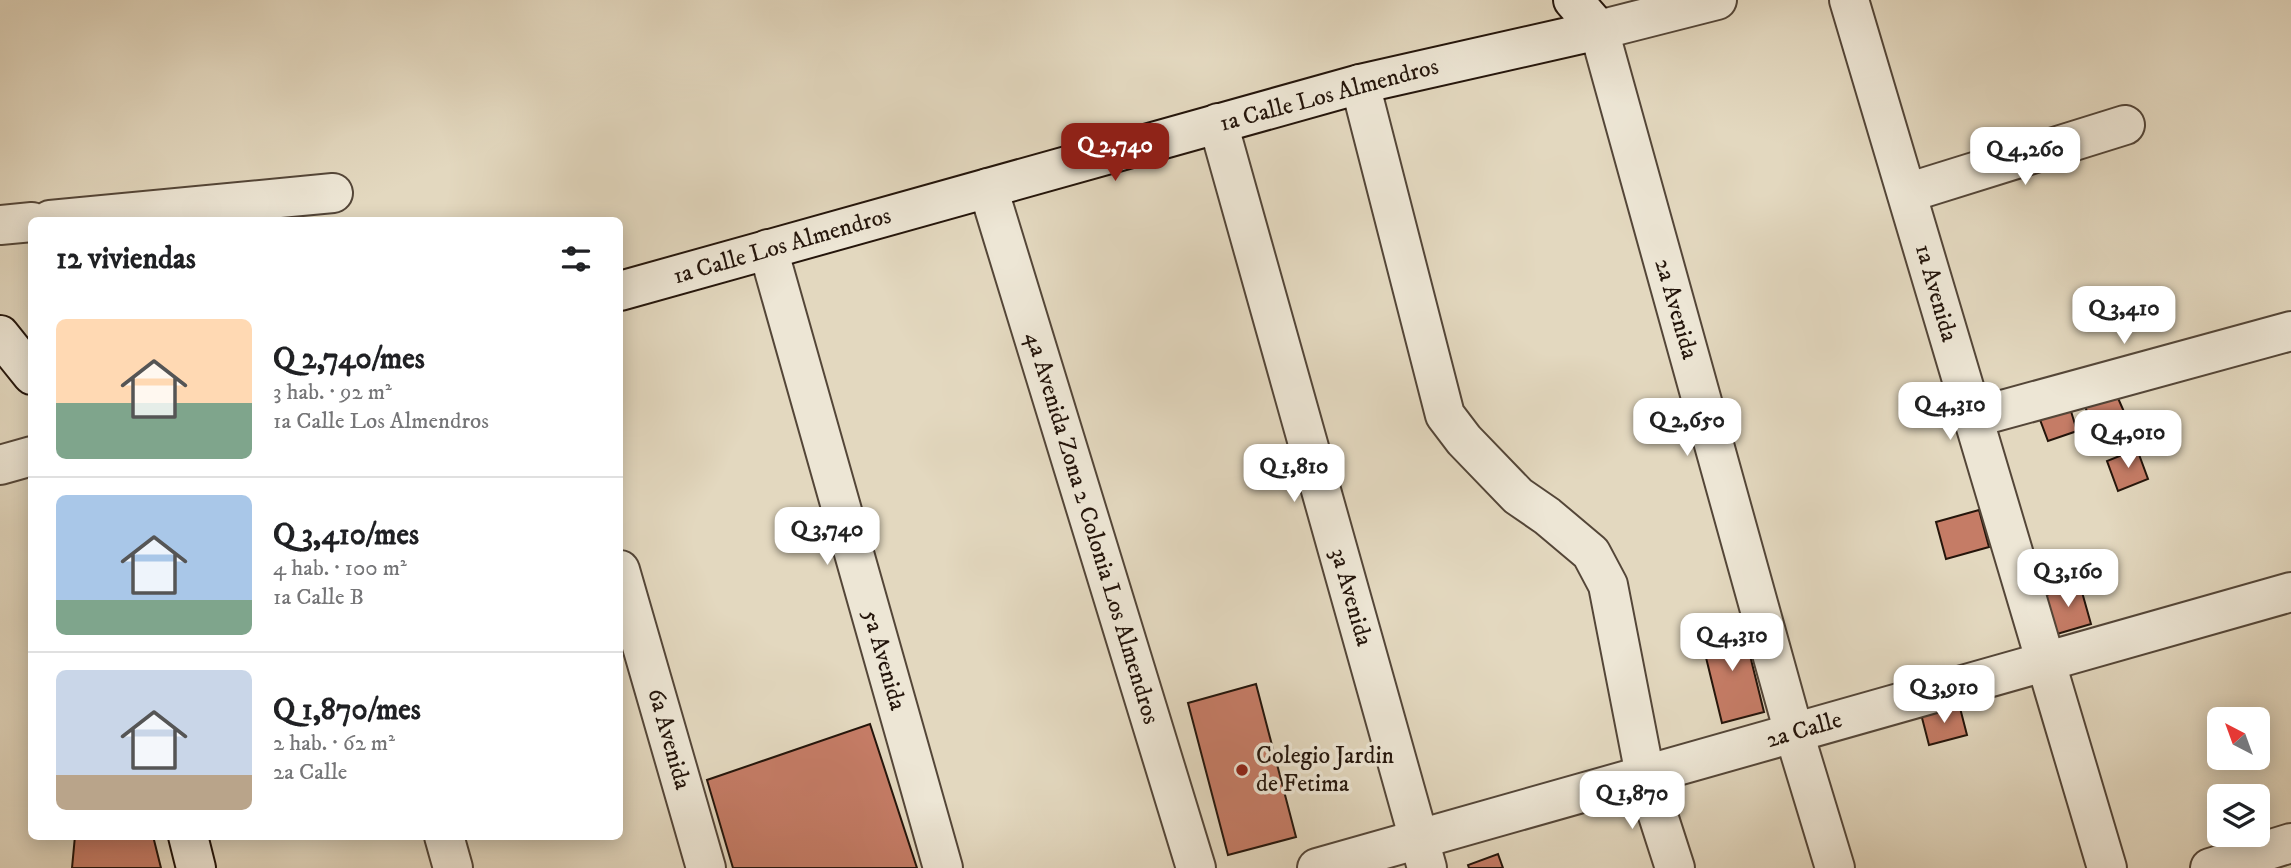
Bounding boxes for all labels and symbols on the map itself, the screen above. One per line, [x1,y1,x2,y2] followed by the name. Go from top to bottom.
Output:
[1216,51,1442,139] street label: 1a Calle Los Almendros
[1050,124,1180,183] pin: Q 2,740
[1960,128,2090,187] pin: Q 4,260
[670,201,894,291] street label: 1a Calle Los Almendros
[1908,241,1964,346] street label: 1a Avenida
[1647,255,1705,364] street label: 2a Avenida
[2059,286,2189,346] pin: Q 3,410
[1018,328,1166,728] street label: 4a Avenida Zona 2 Colonia Los Almendros
[1885,382,2015,442] pin: Q 4,310
[1622,398,1752,458] pin: Q 2,650
[2063,410,2193,470] pin: Q 4,010
[1229,444,1359,504] pin: Q 1,810
[762,508,892,567] pin: Q 3,740
[1323,545,1379,650] street label: 3a Avenida
[2003,550,2133,609] pin: Q 3,160
[855,606,913,715] street label: 5a Avenida
[1667,614,1797,673] pin: Q 4,310
[1879,666,2009,725] pin: Q 3,910
[640,685,698,794] street label: 6a Avenida
[1763,705,1845,755] street label: 2a Calle
[2207,707,2270,770] north arrow
[1256,741,1395,799] place label: Colegio Jardin de Fetima
[1234,762,1250,778] marker: Colegio Jardin de Fetima
[1567,772,1697,831] pin: Q 1,870

